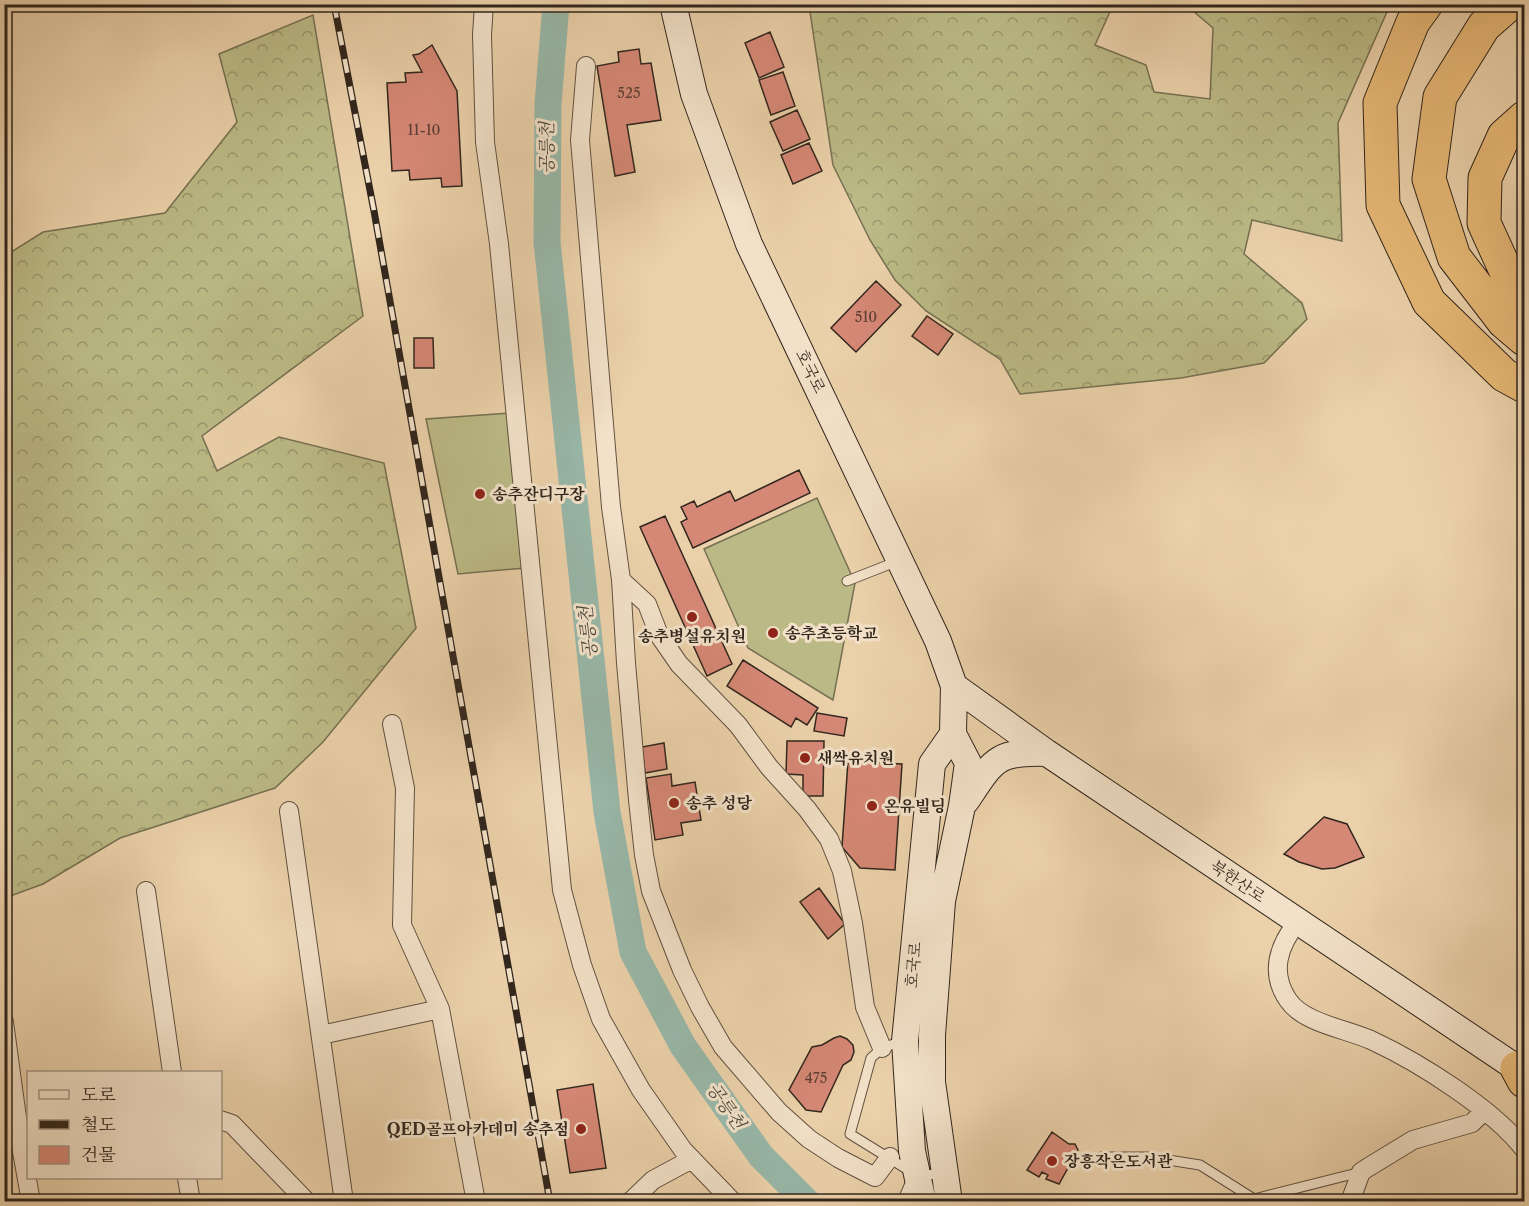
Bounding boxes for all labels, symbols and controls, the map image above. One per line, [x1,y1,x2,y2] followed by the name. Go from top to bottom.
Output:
[617,84,641,102] house number: 525
[536,120,558,174] water label: 공릉천
[408,121,441,139] house number: 11-10
[855,308,877,326] house number: 510
[792,346,830,397] street label: 호국로
[492,484,585,504] place label: 송추잔디구장
[473,487,487,501] marker: 송추잔디구장
[574,603,602,659] water label: 공릉천
[685,610,699,624] marker: 송추병설유치원
[785,623,878,643] place label: 송추초등학교
[638,626,746,646] place label: 송추병설유치원
[766,626,780,640] marker: 송추초등학교
[817,748,894,768] place label: 새싹유치원
[798,751,812,765] marker: 새싹유치원
[686,793,752,813] place label: 송추 성당
[667,796,681,810] marker: 송추 성당
[884,796,946,816] place label: 온유빌딩
[865,799,879,813] marker: 온유빌딩
[1207,855,1270,907] street label: 북한산로
[901,940,925,989] street label: 호국로
[805,1069,827,1087] house number: 475
[27,1071,222,1179] legend
[702,1078,751,1135] water label: 공릉천
[81,1084,116,1106] text: 도로
[81,1114,116,1136] text: 철도
[387,1119,569,1139] place label: QED골프아카데미 송추점
[574,1122,588,1136] marker: QED골프아카데미 송추점
[81,1144,116,1166] text: 건물
[1064,1151,1173,1171] place label: 장흥작은도서관
[1045,1154,1059,1168] marker: 장흥작은도서관

